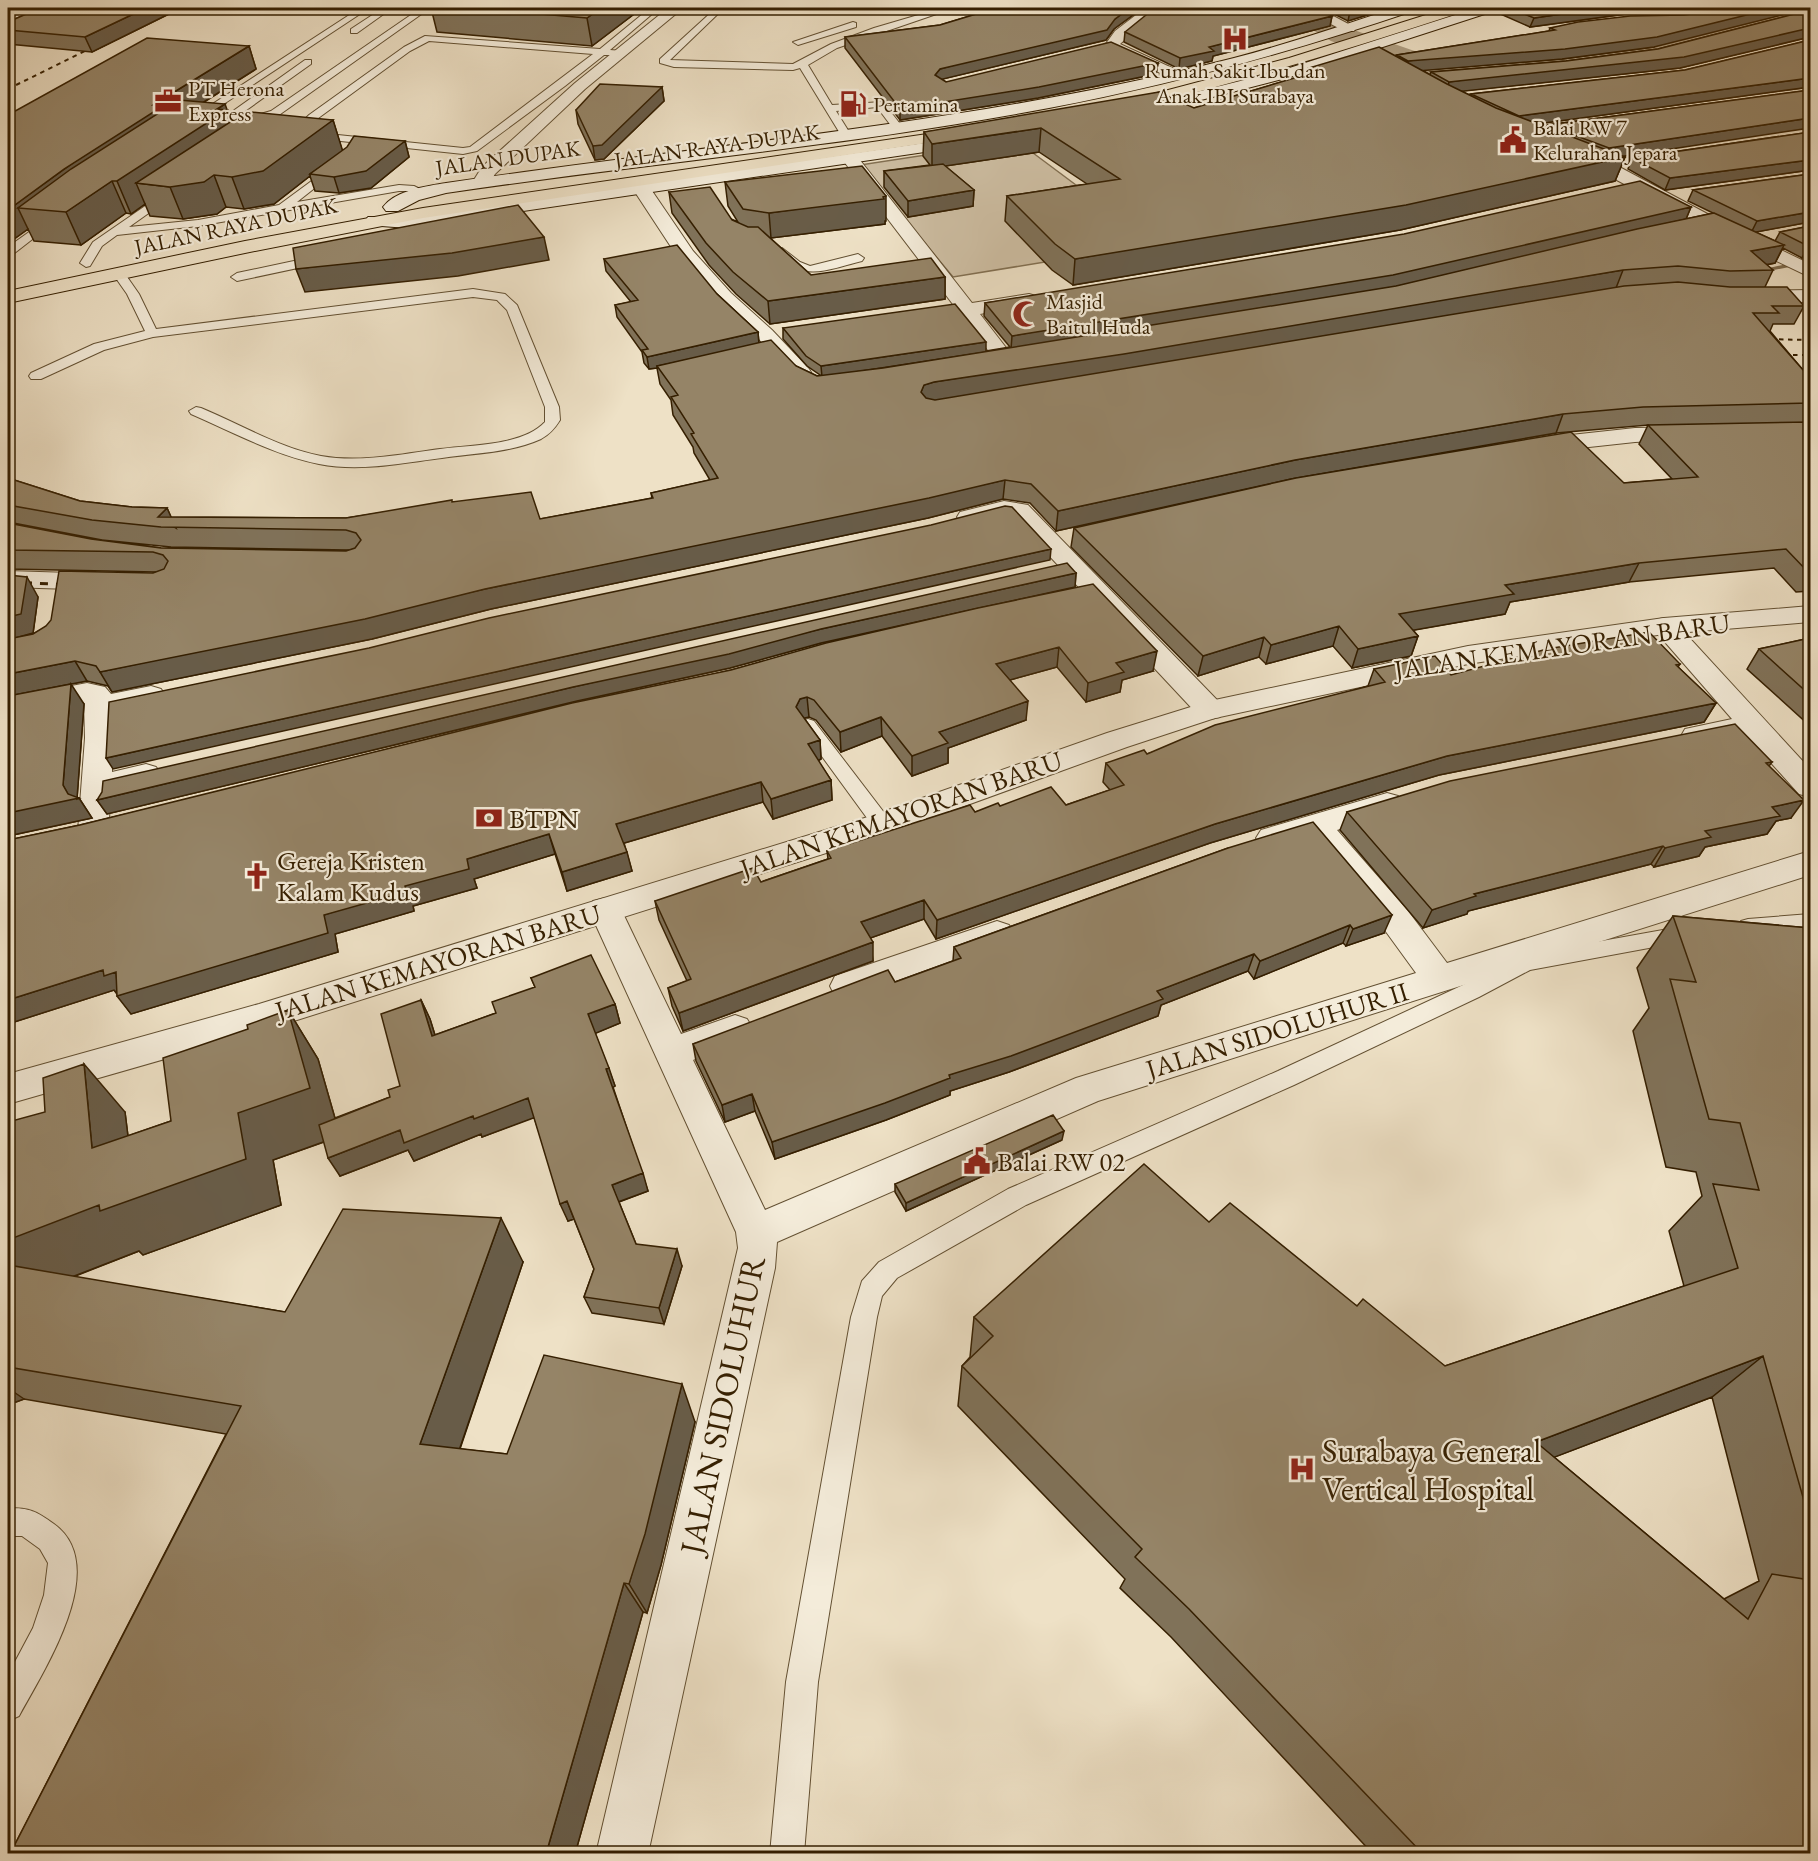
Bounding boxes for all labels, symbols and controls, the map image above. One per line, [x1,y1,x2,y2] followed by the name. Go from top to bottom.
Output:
[1220,24,1250,54] hospital icon: Rumah Sakit Ibu dan Anak IBI Surabaya
[1144,56,1326,110] place label: Rumah Sakit Ibu dan Anak IBI Surabaya
[188,74,285,128] place label: PT Herona Express
[153,86,183,116] office icon: PT Herona Express
[838,89,868,119] fuel station icon: Pertamina
[873,90,959,119] place label: Pertamina
[1533,113,1678,167] place label: Balai RW 7 Kelurahan Jepara
[610,117,823,175] street label: JALAN RAYA DUPAK
[1498,125,1528,155] public building icon: Balai RW 7 Kelurahan Jepara
[432,133,583,183] street label: JALAN DUPAK
[130,190,341,262] street label: JALAN RAYA DUPAK
[1046,287,1151,341] place label: Masjid Baitul Huda
[1011,299,1041,329] mosque icon: Masjid Baitul Huda
[1390,605,1732,687] street label: JALAN KEMAYORAN BARU
[733,742,1067,886] street label: JALAN KEMAYORAN BARU
[509,801,579,836] place label: BTPN
[474,803,504,833] bank icon: BTPN
[277,843,425,909] place label: Gereja Kristen Kalam Kudus
[242,861,272,891] church icon: Gereja Kristen Kalam Kudus
[269,896,605,1029] street label: JALAN KEMAYORAN BARU
[1140,973,1412,1087] street label: JALAN SIDOLUHUR II
[997,1144,1125,1179] place label: Balai RW 02
[962,1146,992,1176] public building icon: Balai RW 02
[669,1252,775,1561] street label: JALAN SIDOLUHUR
[1322,1429,1541,1510] place label: Surabaya General Vertical Hospital
[1287,1454,1317,1484] hospital icon: Surabaya General Vertical Hospital

